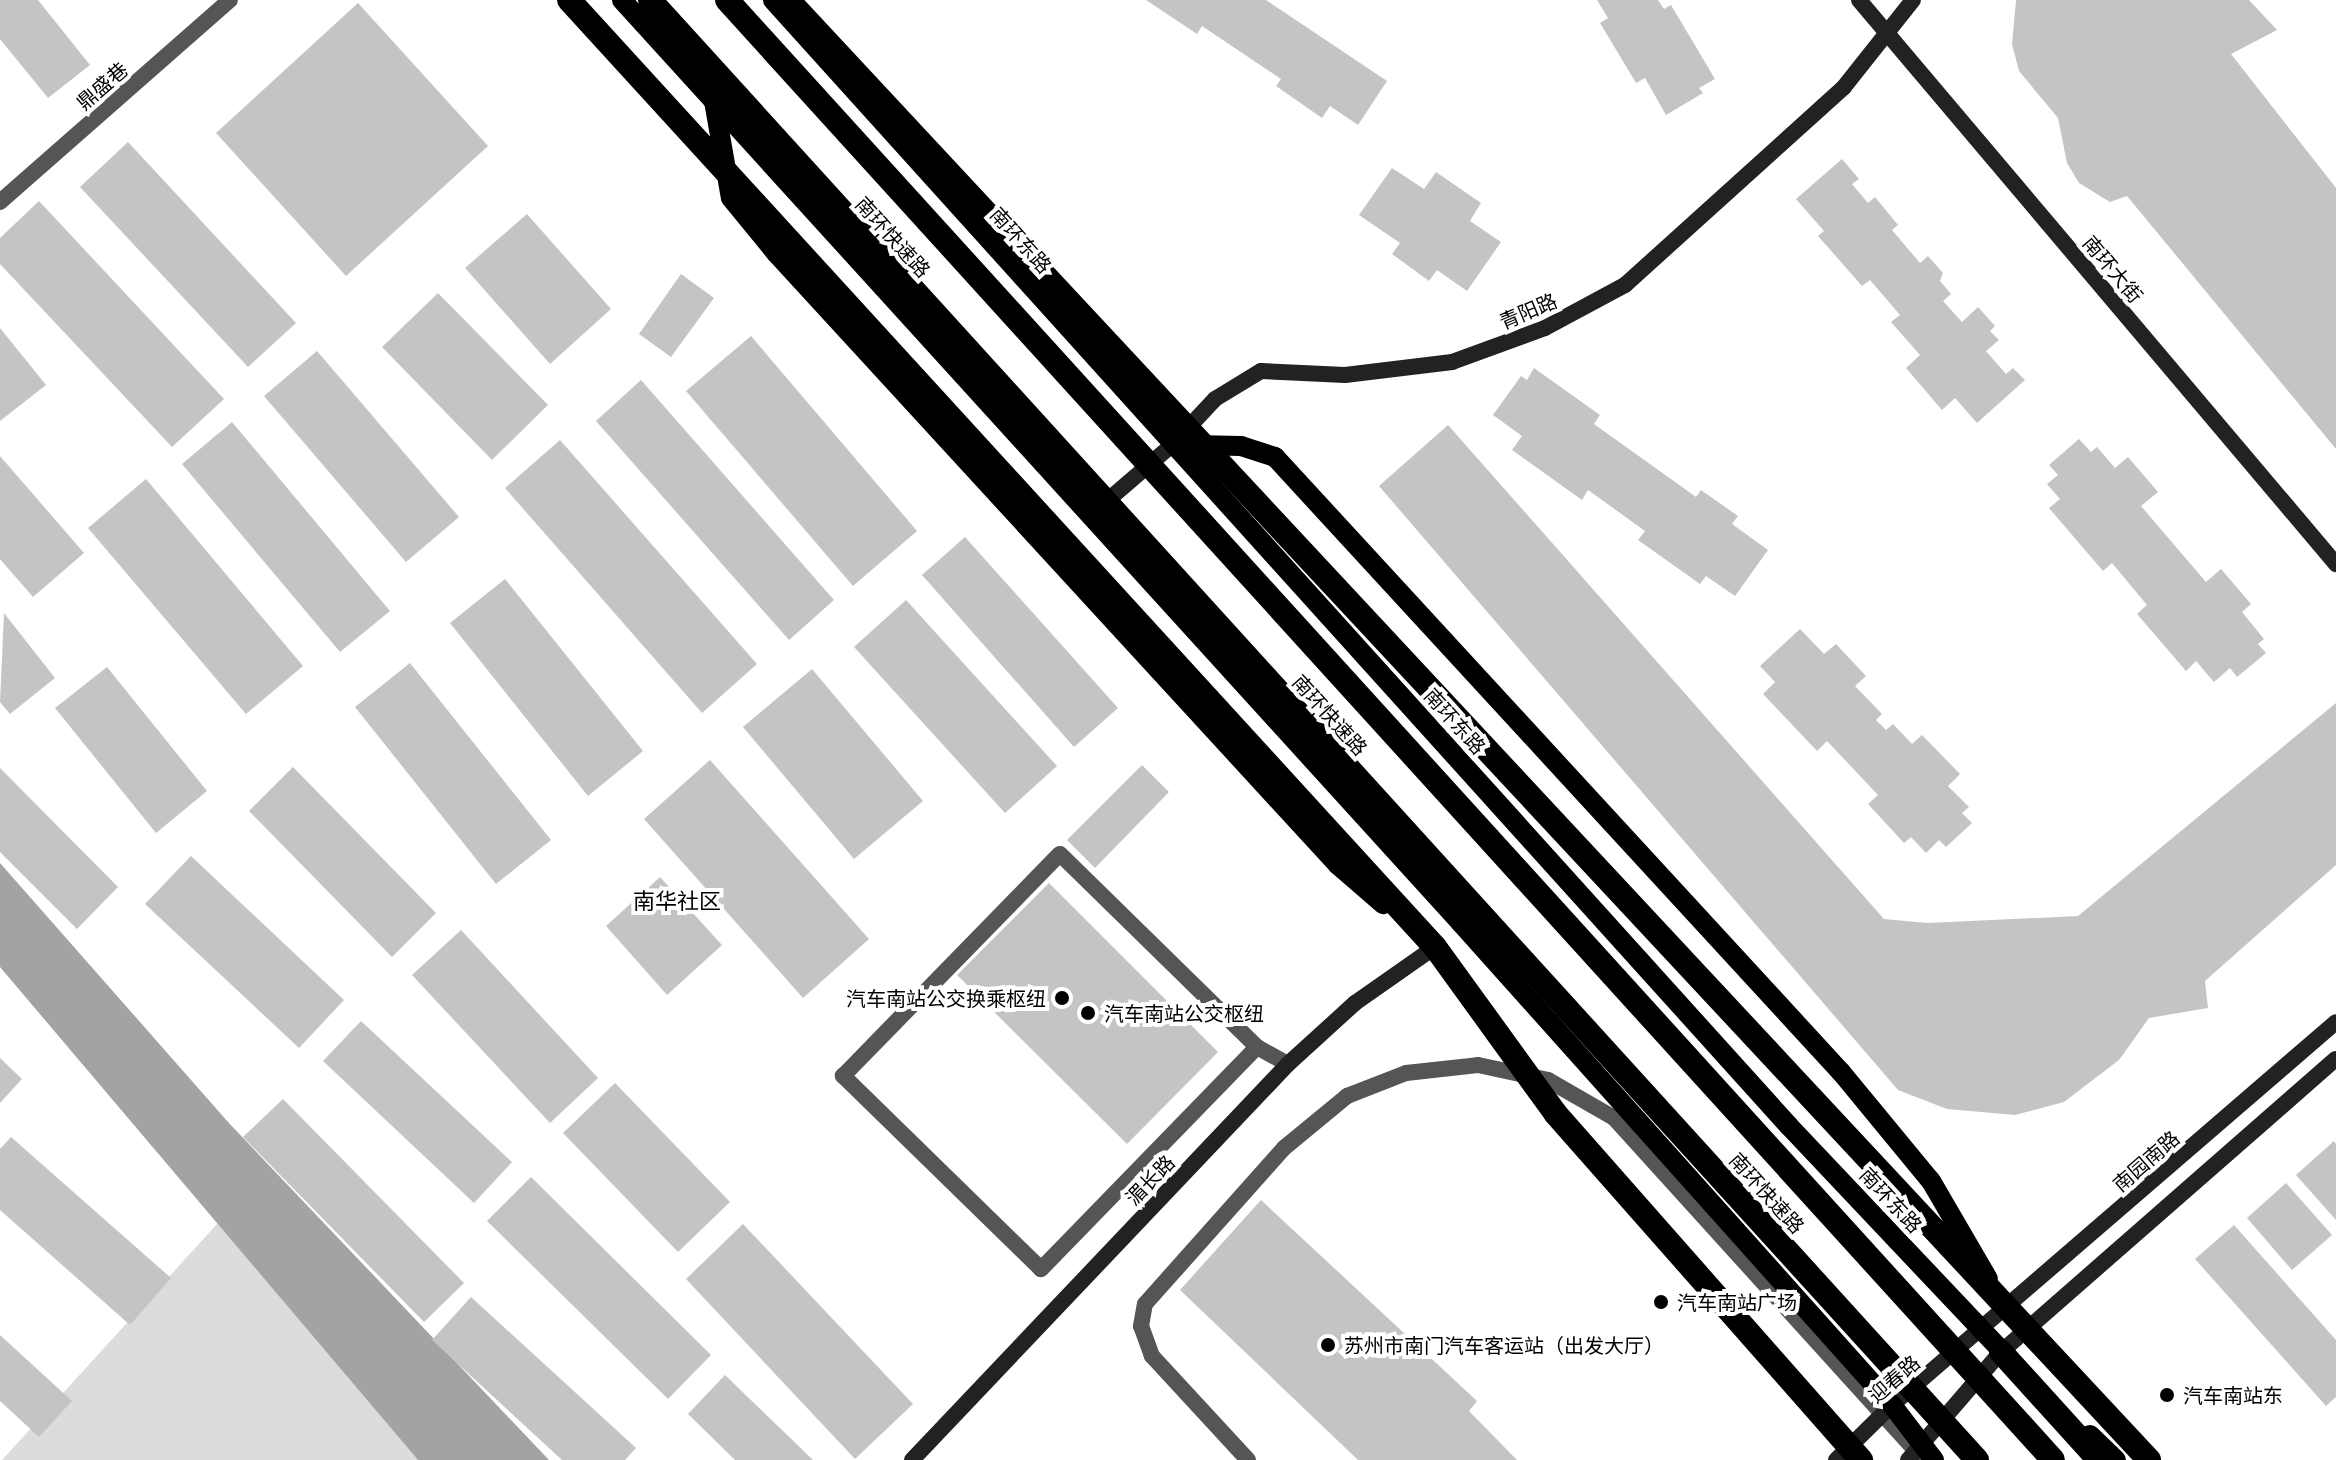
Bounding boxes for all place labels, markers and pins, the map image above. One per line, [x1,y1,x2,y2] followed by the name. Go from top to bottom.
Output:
[846,986,1046,1010] place label: 汽车南站公交换乘枢纽
[1053,989,1071,1007] marker: 汽车南站公交换乘枢纽
[1104,1001,1264,1025] place label: 汽车南站公交枢纽
[1079,1004,1097,1022] marker: 汽车南站公交枢纽
[1677,1290,1797,1314] place label: 汽车南站广场
[1652,1293,1670,1311] marker: 汽车南站广场
[1344,1333,1664,1357] place label: 苏州市南门汽车客运站（出发大厅）
[1319,1336,1337,1354] marker: 苏州市南门汽车客运站（出发大厅）
[2183,1383,2283,1407] place label: 汽车南站东
[2158,1386,2176,1404] marker: 汽车南站东

